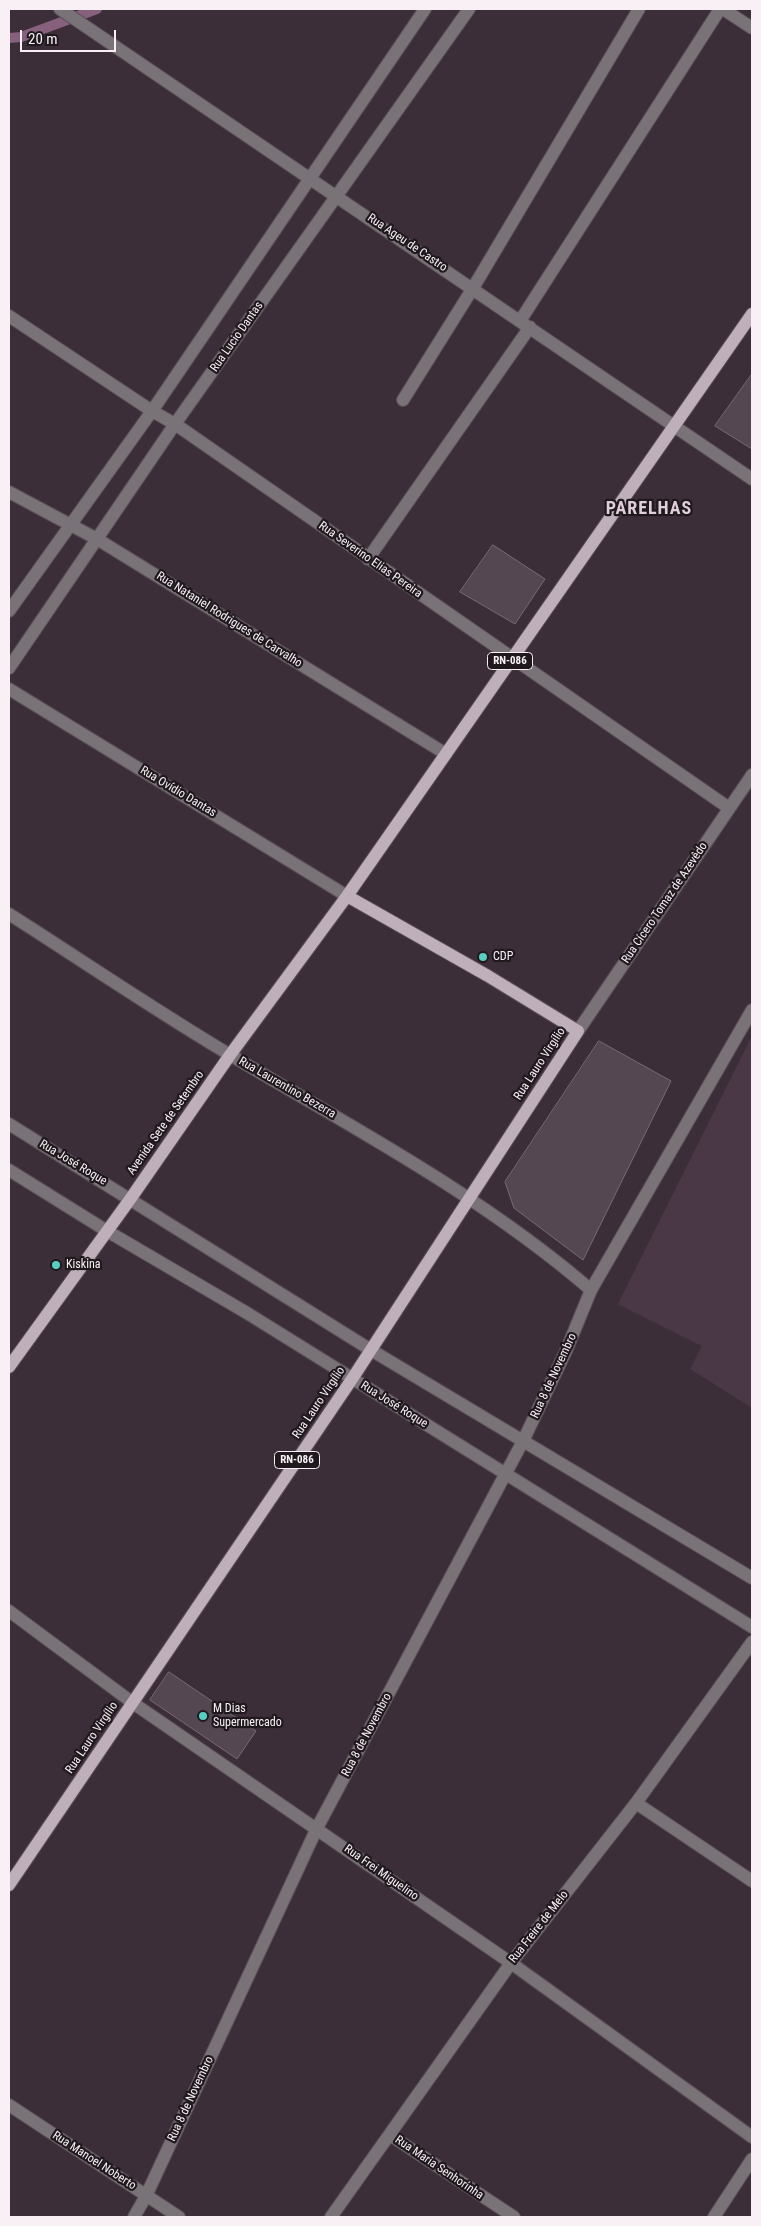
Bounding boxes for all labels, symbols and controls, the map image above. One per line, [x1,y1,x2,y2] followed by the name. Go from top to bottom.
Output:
[22,20,119,52] scale bar
[28,30,58,48] text: 20 m
[364,211,450,275] street label: Rua Ageu de Castro
[208,299,266,375] street label: Rua Lucio Dantas
[605,498,693,520] district label: PARELHAS
[316,519,424,601] street label: Rua Severino Elias Pereira
[153,569,305,671] street label: Rua Nataniel Rodrigues de Carvalho
[488,652,532,669] road number: RN-086
[137,764,219,820] street label: Rua Ovídio Dantas
[619,840,711,966] street label: Rua Cícero Tomaz de Azevêdo
[493,950,513,964] place label: CDP
[477,951,489,963] marker: CDP
[511,1025,569,1103] street label: Rua Lauro Virgílio
[236,1054,338,1122] street label: Rua Laurentino Bezerra
[125,1068,207,1178] street label: Avenida Sete de Setembro
[37,1137,109,1189] street label: Rua José Roque
[66,1258,100,1272] place label: Kiskina
[50,1259,62,1271] marker: Kiskina
[528,1331,580,1421] street label: Rua 8 de Novembro
[290,1364,348,1442] street label: Rua Lauro Virgílio
[358,1379,430,1431] street label: Rua José Roque
[274,1452,320,1468] road number: RN-086
[339,1691,395,1779] street label: Rua 8 de Novembro
[63,1699,121,1777] street label: Rua Lauro Virgílio
[213,1702,282,1730] place label: M Dias Supermercado
[197,1710,209,1722] marker: M Dias Supermercado
[341,1842,421,1904] street label: Rua Frei Miguelino
[506,1888,572,1966] street label: Rua Freire de Melo
[165,2054,217,2144] street label: Rua 8 de Novembro
[49,2129,139,2193] street label: Rua Manoel Noberto
[392,2133,486,2203] street label: Rua Maria Senhorinha

